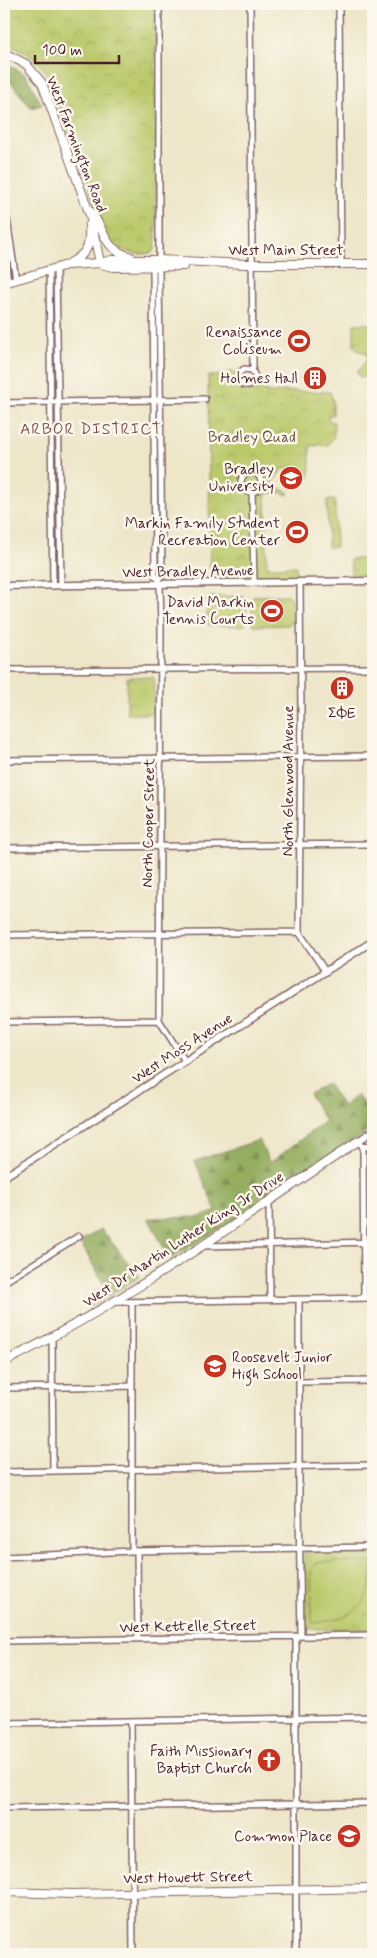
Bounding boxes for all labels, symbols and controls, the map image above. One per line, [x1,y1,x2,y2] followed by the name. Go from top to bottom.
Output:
[35,32,119,64] scale bar
[42,41,82,61] text: 100 m
[40,73,111,216] street label: West Farmington Road
[228,241,344,261] street label: West Main Street
[206,323,282,360] place label: Renaissance Coliseum
[286,328,312,354] sports icon: Renaissance Coliseum
[302,365,328,391] building icon: Holmes Hall
[221,369,298,389] place label: Holmes Hall
[20,419,162,440] district label: ARBOR DISTRICT
[208,428,296,448] park label: Bradley Quad
[209,460,274,497] place label: Bradley University
[278,465,304,491] school or university icon: Bradley University
[125,514,281,551] place label: Markin Family Student Recreation Center
[284,519,310,545] sports icon: Markin Family Student Recreation Center
[122,561,254,583] street label: West Bradley Avenue
[163,593,254,630] place label: David Markin Tennis Courts
[259,598,285,624] sports icon: David Markin Tennis Courts
[329,675,355,701] building icon: ΣΦΕ
[328,703,356,723] place label: ΣΦΕ
[279,705,299,857] street label: North Glenwood Avenue
[138,758,160,888] street label: North Cooper Street
[128,1009,237,1089] street label: West Moss Avenue
[79,1167,288,1312] street label: West Dr Martin Luther King Jr Drive
[232,1348,333,1386] place label: Roosevelt Junior High School
[202,1353,228,1379] school or university icon: Roosevelt Junior High School
[119,1616,257,1638] street label: West Kettelle Street
[150,1742,252,1779] place label: Faith Missionary Baptist Church
[256,1747,282,1773] church icon: Faith Missionary Baptist Church
[336,1823,362,1849] school or university icon: Common Place
[234,1827,332,1847] place label: Common Place
[123,1867,253,1889] street label: West Howett Street

